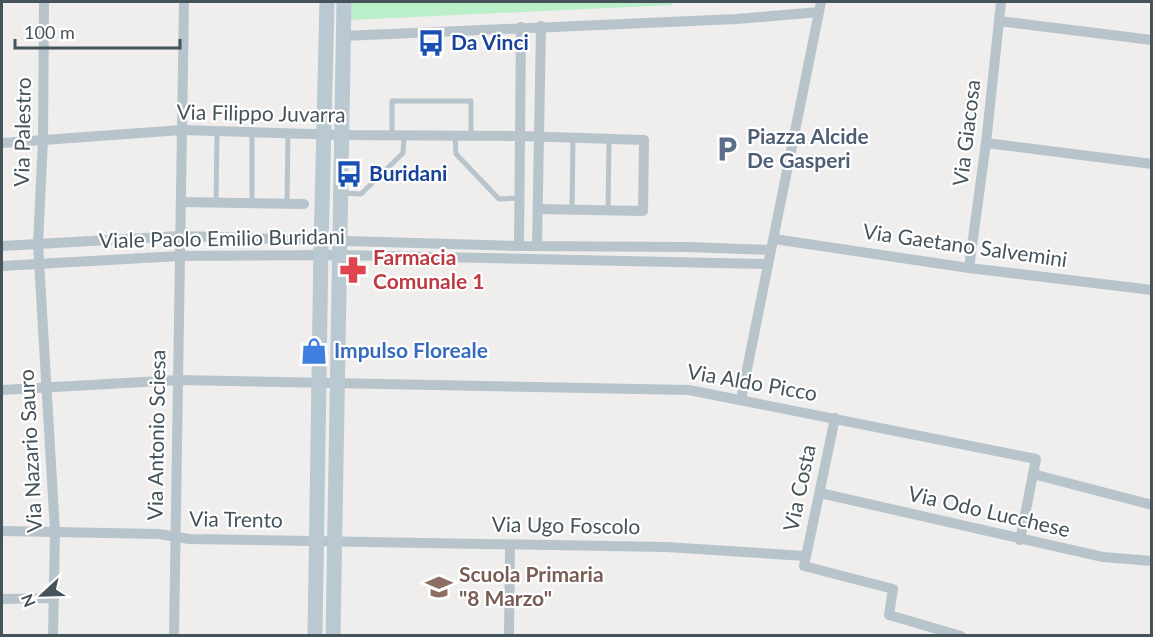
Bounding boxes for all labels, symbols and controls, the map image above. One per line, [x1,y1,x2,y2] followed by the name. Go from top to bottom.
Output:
[15,12,180,50] scale bar
[24,21,75,43] text: 100 m
[416,28,446,58] bus stop icon: Da Vinci
[451,29,529,54] place label: Da Vinci
[8,77,35,187] street label: Via Palestro
[947,78,984,187] street label: Via Giacosa
[176,99,346,126] street label: Via Filippo Juvarra
[747,123,869,172] place label: Piazza Alcide De Gasperi
[712,134,742,164] parking icon: Piazza Alcide De Gasperi
[334,159,364,189] bus stop icon: Buridani
[369,160,447,185] place label: Buridani
[861,218,1069,271] street label: Via Gaetano Salvemini
[99,223,345,252] street label: Viale Paolo Emilio Buridani
[373,244,484,293] place label: Farmacia Comunale 1
[338,255,368,285] pharmacy icon: Farmacia Comunale 1
[299,336,329,366] shop icon: Impulso Floreale
[334,337,488,362] place label: Impulso Floreale
[142,349,169,520] street label: Via Antonio Sciesa
[685,358,819,405] street label: Via Aldo Picco
[13,369,46,533] street label: Via Nazario Sauro
[777,442,820,533] street label: Via Costa
[906,480,1073,541] street label: Via Odo Lucchese
[189,505,283,532] street label: Via Trento
[492,511,641,538] street label: Via Ugo Foscolo
[459,561,604,610] place label: Scuola Primaria "8 Marzo"
[12,565,72,625] north arrow
[424,572,454,602] school or university icon: Scuola Primaria "8 Marzo"
[17,592,39,610] text: N

